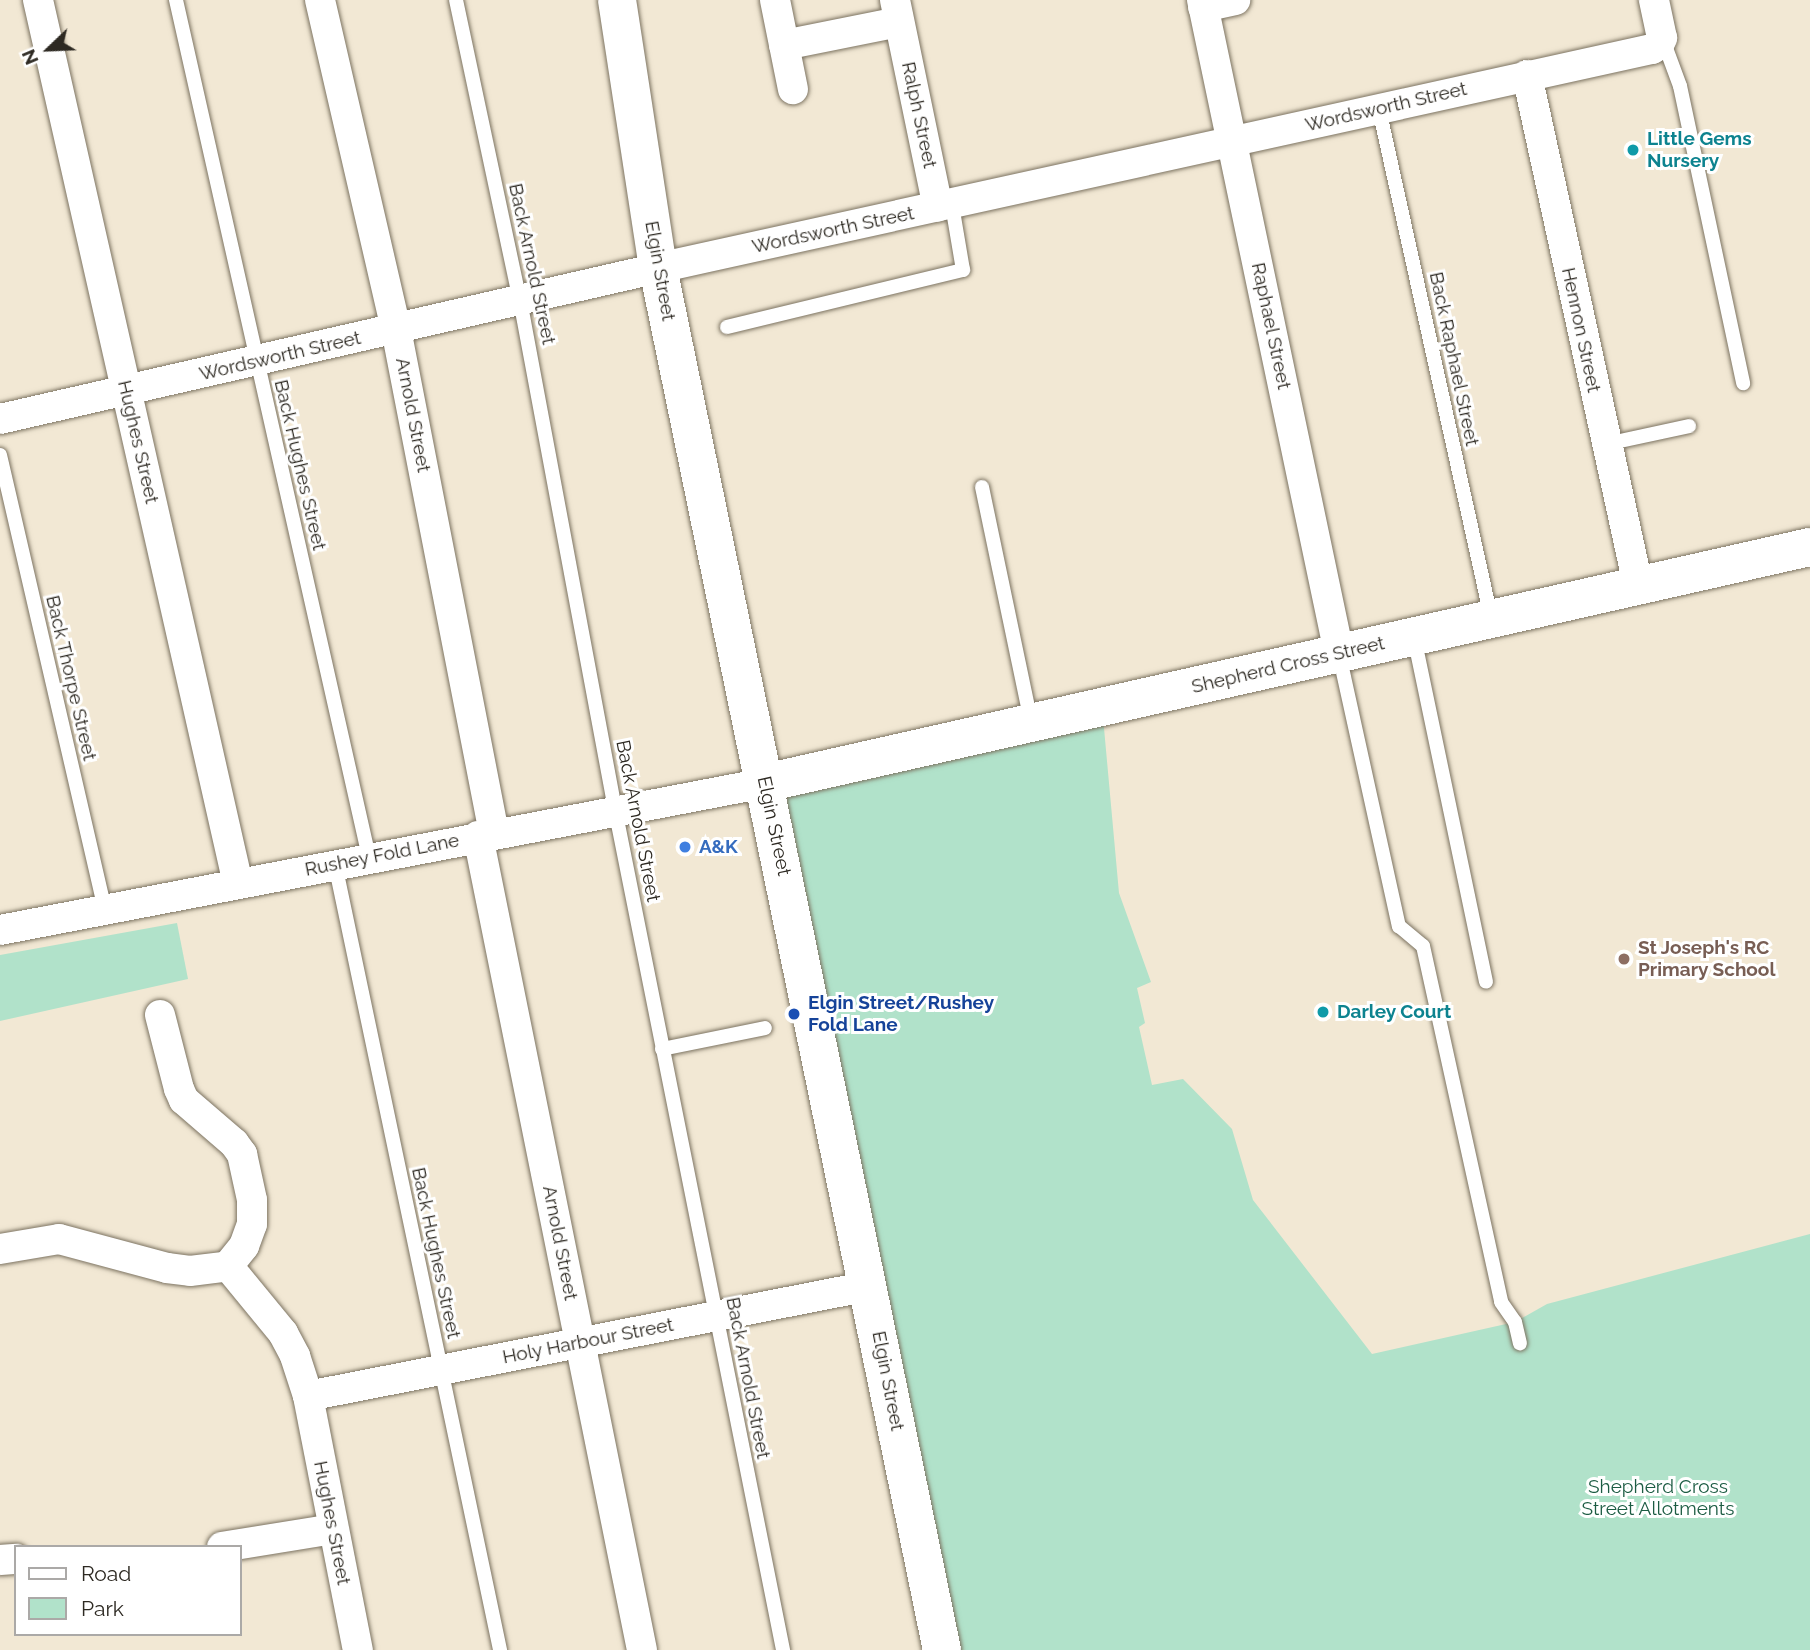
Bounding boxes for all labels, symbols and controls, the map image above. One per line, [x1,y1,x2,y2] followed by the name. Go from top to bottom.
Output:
[14,14,84,84] north arrow
[17,46,43,68] text: N
[897,60,941,170] street label: Ralph Street
[1303,77,1469,137] street label: Wordsworth Street
[1647,128,1752,172] place label: Little Gems Nursery
[1625,142,1641,158] marker: Little Gems Nursery
[504,181,560,347] street label: Back Arnold Street
[750,202,916,258] street label: Wordsworth Street
[640,219,680,323] street label: Elgin Street
[1246,260,1296,392] street label: Raphael Street
[1557,265,1605,395] street label: Hennon Street
[1424,270,1484,448] street label: Back Raphael Street
[197,326,363,386] street label: Wordsworth Street
[391,356,435,474] street label: Arnold Street
[113,378,163,506] street label: Hughes Street
[269,378,331,552] street label: Back Hughes Street
[41,593,101,763] street label: Back Thorpe Street
[1189,632,1387,698] street label: Shepherd Cross Street
[611,738,665,904] street label: Back Arnold Street
[752,774,796,878] street label: Elgin Street
[303,829,461,881] street label: Rushey Fold Lane
[699,836,738,858] place label: A&K
[677,839,693,855] marker: A&K
[1638,937,1776,981] place label: St Joseph's RC Primary School
[1616,951,1632,967] marker: St Joseph's RC Primary School
[808,992,994,1036] place label: Elgin Street/Rushey Fold Lane
[1337,1001,1452,1023] place label: Darley Court
[1315,1004,1331,1020] marker: Darley Court
[786,1006,802,1022] marker: Elgin Street/Rushey Fold Lane
[407,1165,465,1341] street label: Back Hughes Street
[538,1184,582,1302] street label: Arnold Street
[721,1295,775,1461] street label: Back Arnold Street
[500,1313,676,1369] street label: Holy Harbour Street
[867,1329,909,1433] street label: Elgin Street
[309,1459,355,1587] street label: Hughes Street
[1581,1476,1735,1520] park label: Shepherd Cross Street Allotments
[14,1545,242,1636] legend
[81,1561,131,1586] text: Road
[81,1596,124,1621] text: Park

